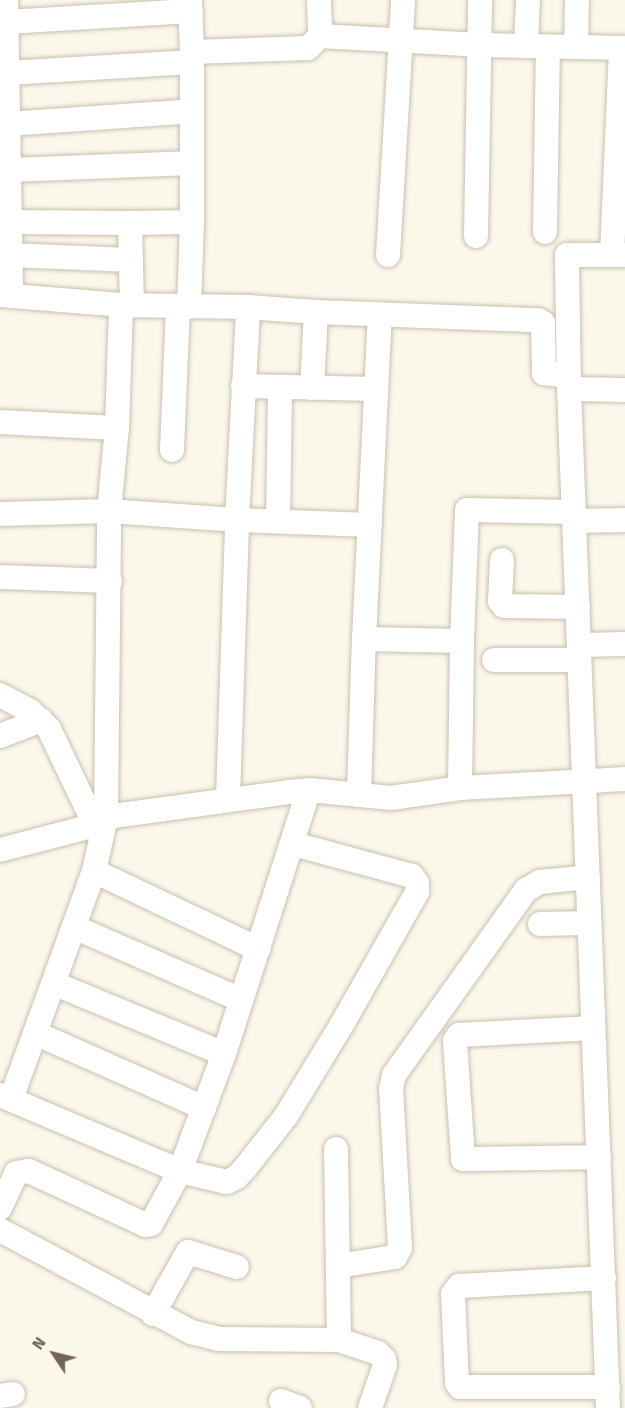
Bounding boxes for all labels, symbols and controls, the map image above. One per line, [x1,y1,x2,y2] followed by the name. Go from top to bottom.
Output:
[24,1324,84,1384] north arrow
[28,1334,50,1353] text: N

